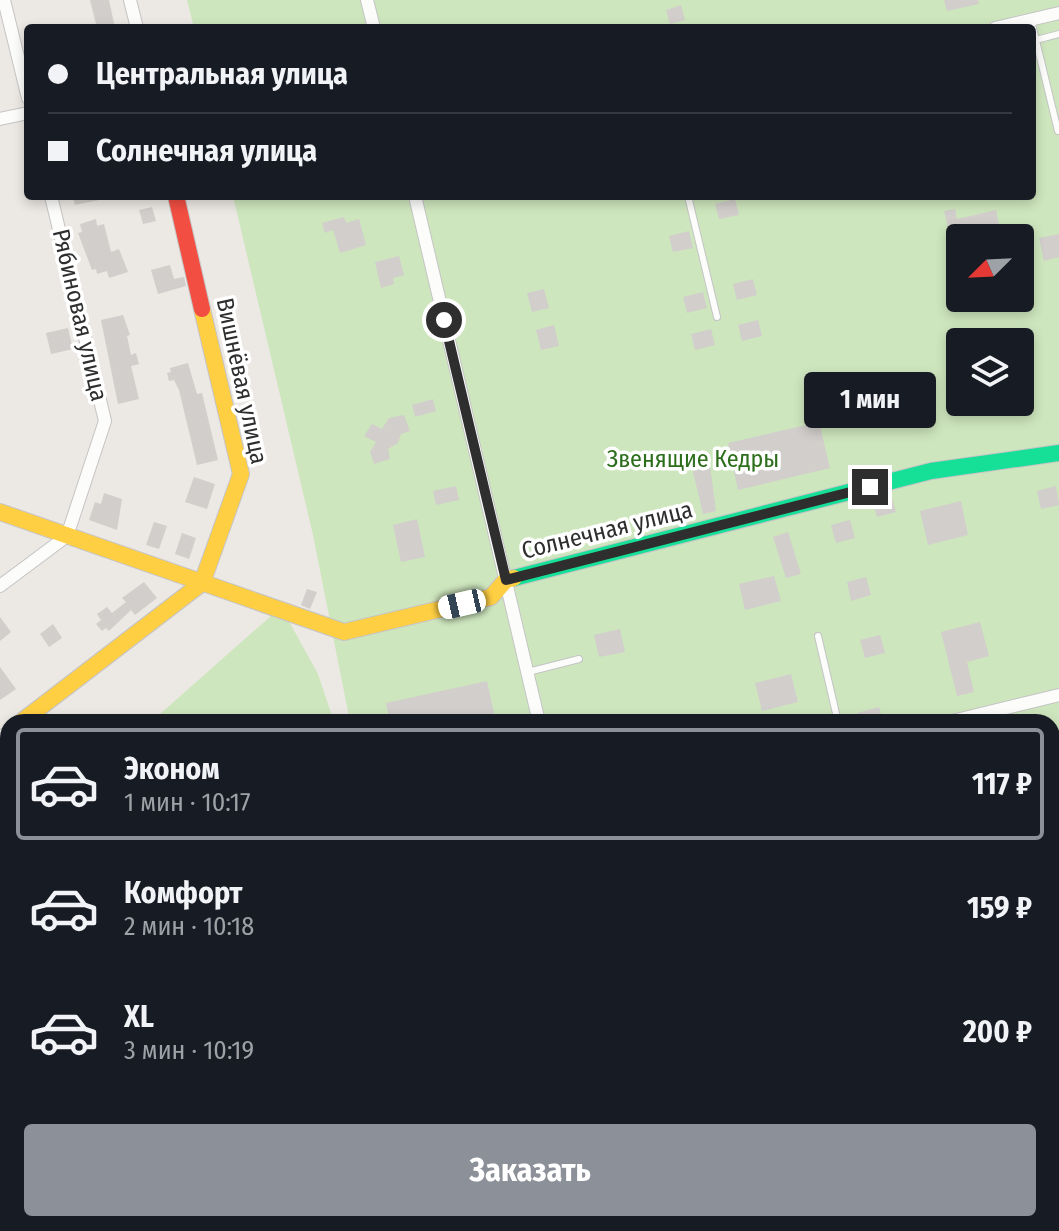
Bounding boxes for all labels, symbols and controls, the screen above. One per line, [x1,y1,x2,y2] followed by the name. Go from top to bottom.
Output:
[96,56,348,92] text: Центральная улица
[96,133,317,169] text: Солнечная улица
[946,224,1034,312] north arrow
[946,224,1034,416] map controls
[47,226,113,404] street label: Рябиновая улица
[211,295,273,467] street label: Вишнёвая улица
[426,302,462,338] route start
[946,328,1034,416] button: layers
[804,371,936,427] callout: 1 мин
[840,384,900,415] text: 1 мин
[607,445,779,473] park label: Звенящие Кедры
[852,469,888,505] route end
[519,495,695,565] street label: Солнечная улица
[436,587,488,621] car
[28,748,100,820] icon: car
[124,751,220,787] text: Эконом
[972,766,1032,802] text: 117 ₽
[124,787,250,818] text: 1 мин · 10:17
[28,872,100,944] icon: car
[124,875,242,911] text: Комфорт
[967,890,1032,926] text: 159 ₽
[124,911,254,942] text: 2 мин · 10:18
[28,996,100,1068] icon: car
[124,999,154,1035] text: XL
[963,1014,1032,1050] text: 200 ₽
[124,1035,254,1066] text: 3 мин · 10:19
[24,1124,1036,1216] button: Заказать

